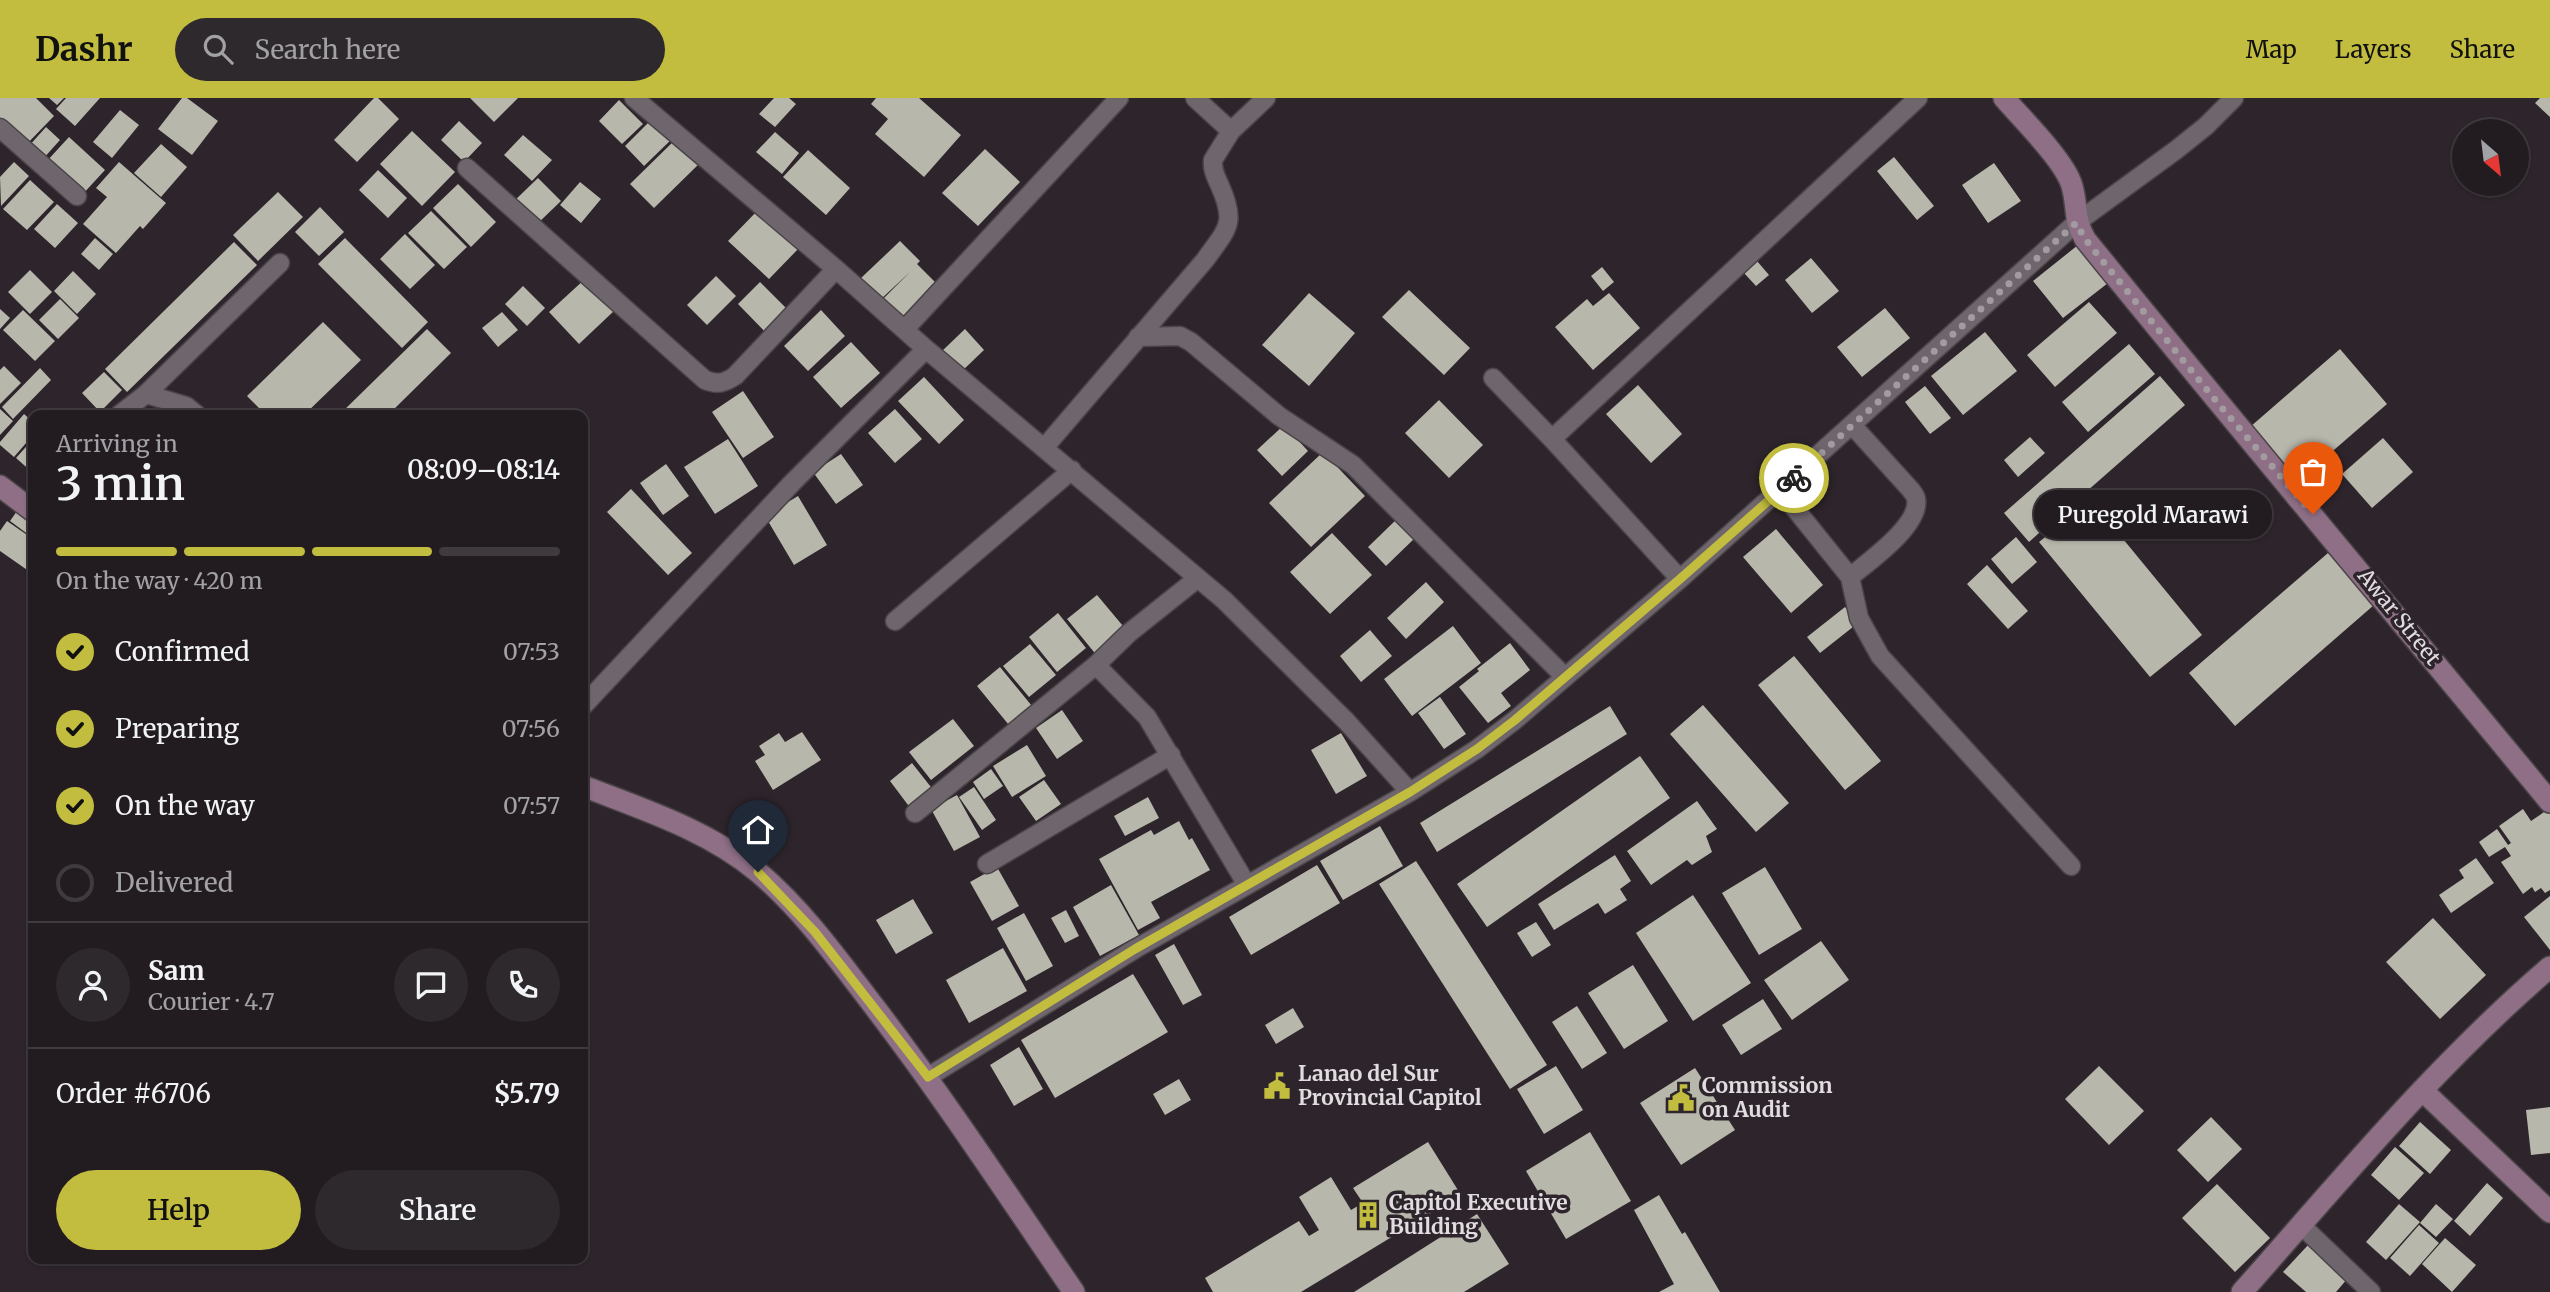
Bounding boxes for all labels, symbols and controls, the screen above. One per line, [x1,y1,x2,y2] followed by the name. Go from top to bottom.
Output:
[175,18,665,81] search box
[35,29,133,70] text: Dashr
[199,30,237,68] icon: search
[255,33,400,66] text: Search here
[2246,34,2297,65] text: Map
[2335,34,2411,65] text: Layers
[2449,34,2515,65] text: Share
[2452,119,2529,196] north arrow
[2452,119,2529,196] map controls
[56,429,178,458] text: Arriving in
[2283,442,2343,514] pin
[1759,443,1829,513] courier
[407,453,560,486] text: 08:09–08:14
[2294,453,2332,491] icon: bag
[56,455,185,513] text: 3 min
[1775,459,1813,497] icon: bike
[2033,490,2271,538] callout: Puregold Marawi
[2057,500,2249,529] text: Puregold Marawi
[2351,562,2447,671] street label: Awar Street
[56,566,262,595] text: On the way · 420 m
[56,633,94,671] icon: check
[115,635,250,668] text: Confirmed
[503,637,560,666] text: 07:53
[56,710,94,748] icon: check
[115,712,239,745] text: Preparing
[502,714,560,743] text: 07:56
[56,787,94,825] icon: check
[115,789,255,822] text: On the way
[503,791,560,820] text: 07:57
[728,800,788,872] pin
[739,811,777,849] icon: home
[115,866,234,899] text: Delivered
[56,948,130,1022] button: person
[394,948,468,1022] button: chat
[486,948,560,1022] button: phone
[148,954,205,987] text: Sam
[148,987,275,1016] text: Courier · 4.7
[1298,1060,1482,1111] place label: Lanao del Sur Provincial Capitol
[1262,1071,1292,1101] public building icon: Lanao del Sur Provincial Capitol
[1702,1072,1833,1123] place label: Commission on Audit
[56,1077,211,1110] text: Order #6706
[493,1077,560,1110] text: $5.79
[1666,1083,1696,1113] public building icon: Commission on Audit
[56,1170,301,1250] button: Help
[315,1170,560,1250] button: Share
[1389,1189,1568,1240] place label: Capitol Executive Building
[1353,1200,1383,1230] building icon: Capitol Executive Building

